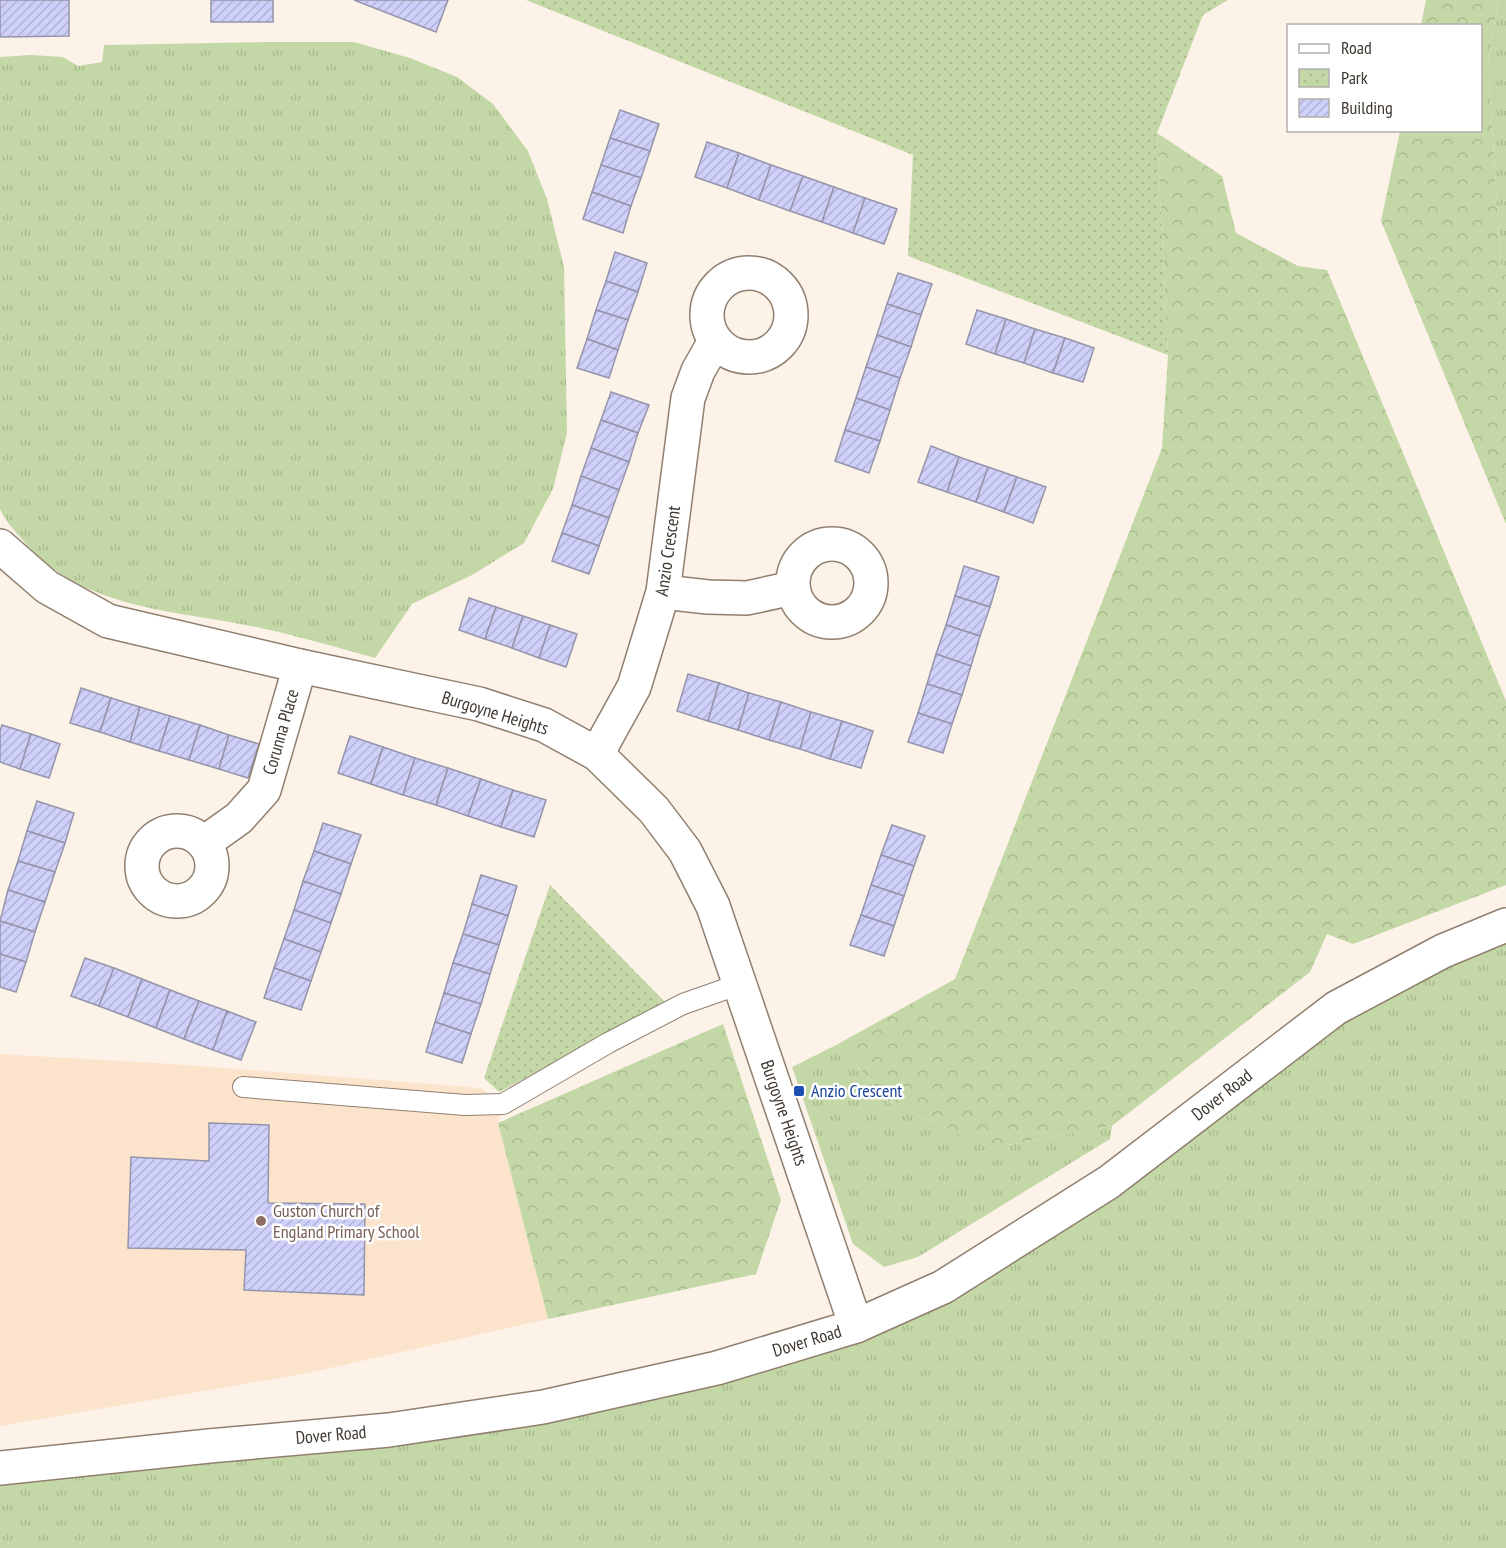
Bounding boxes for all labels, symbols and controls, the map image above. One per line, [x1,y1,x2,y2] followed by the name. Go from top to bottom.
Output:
[1287,24,1482,132] legend
[1341,36,1372,59] text: Road
[1341,66,1368,89] text: Park
[1341,96,1393,119] text: Building
[650,504,685,598] street label: Anzio Crescent
[439,685,551,740] street label: Burgoyne Heights
[257,686,304,777] street label: Corunna Place
[756,1057,813,1169] street label: Burgoyne Heights
[1187,1064,1257,1126] street label: Dover Road
[811,1079,902,1102] place label: Anzio Crescent
[792,1084,806,1098] marker: Anzio Crescent
[273,1199,420,1243] place label: Guston Church of England Primary School
[254,1214,268,1228] marker: Guston Church of England Primary School
[770,1319,844,1362] street label: Dover Road
[295,1420,367,1449] street label: Dover Road

